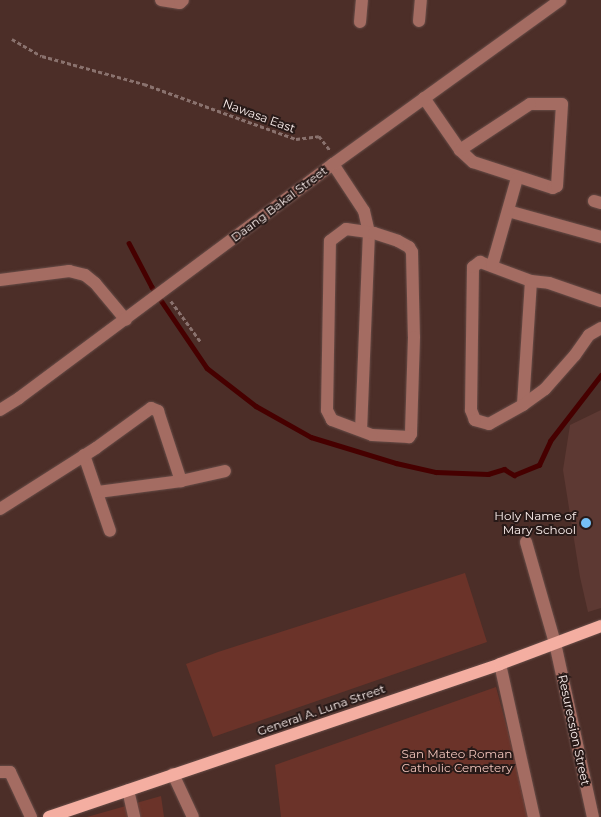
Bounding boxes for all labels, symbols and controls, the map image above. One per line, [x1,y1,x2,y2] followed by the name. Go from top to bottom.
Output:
[221,96,297,136] street label: Nawasa East
[228,163,330,245] street label: Daang Bakal Street
[494,509,576,537] place label: Holy Name of Mary School
[580,517,592,529] marker: Holy Name of Mary School
[555,673,593,787] street label: Resurecsion Street
[255,681,387,739] street label: General A. Luna Street
[402,747,512,775] park label: San Mateo Roman Catholic Cemetery

